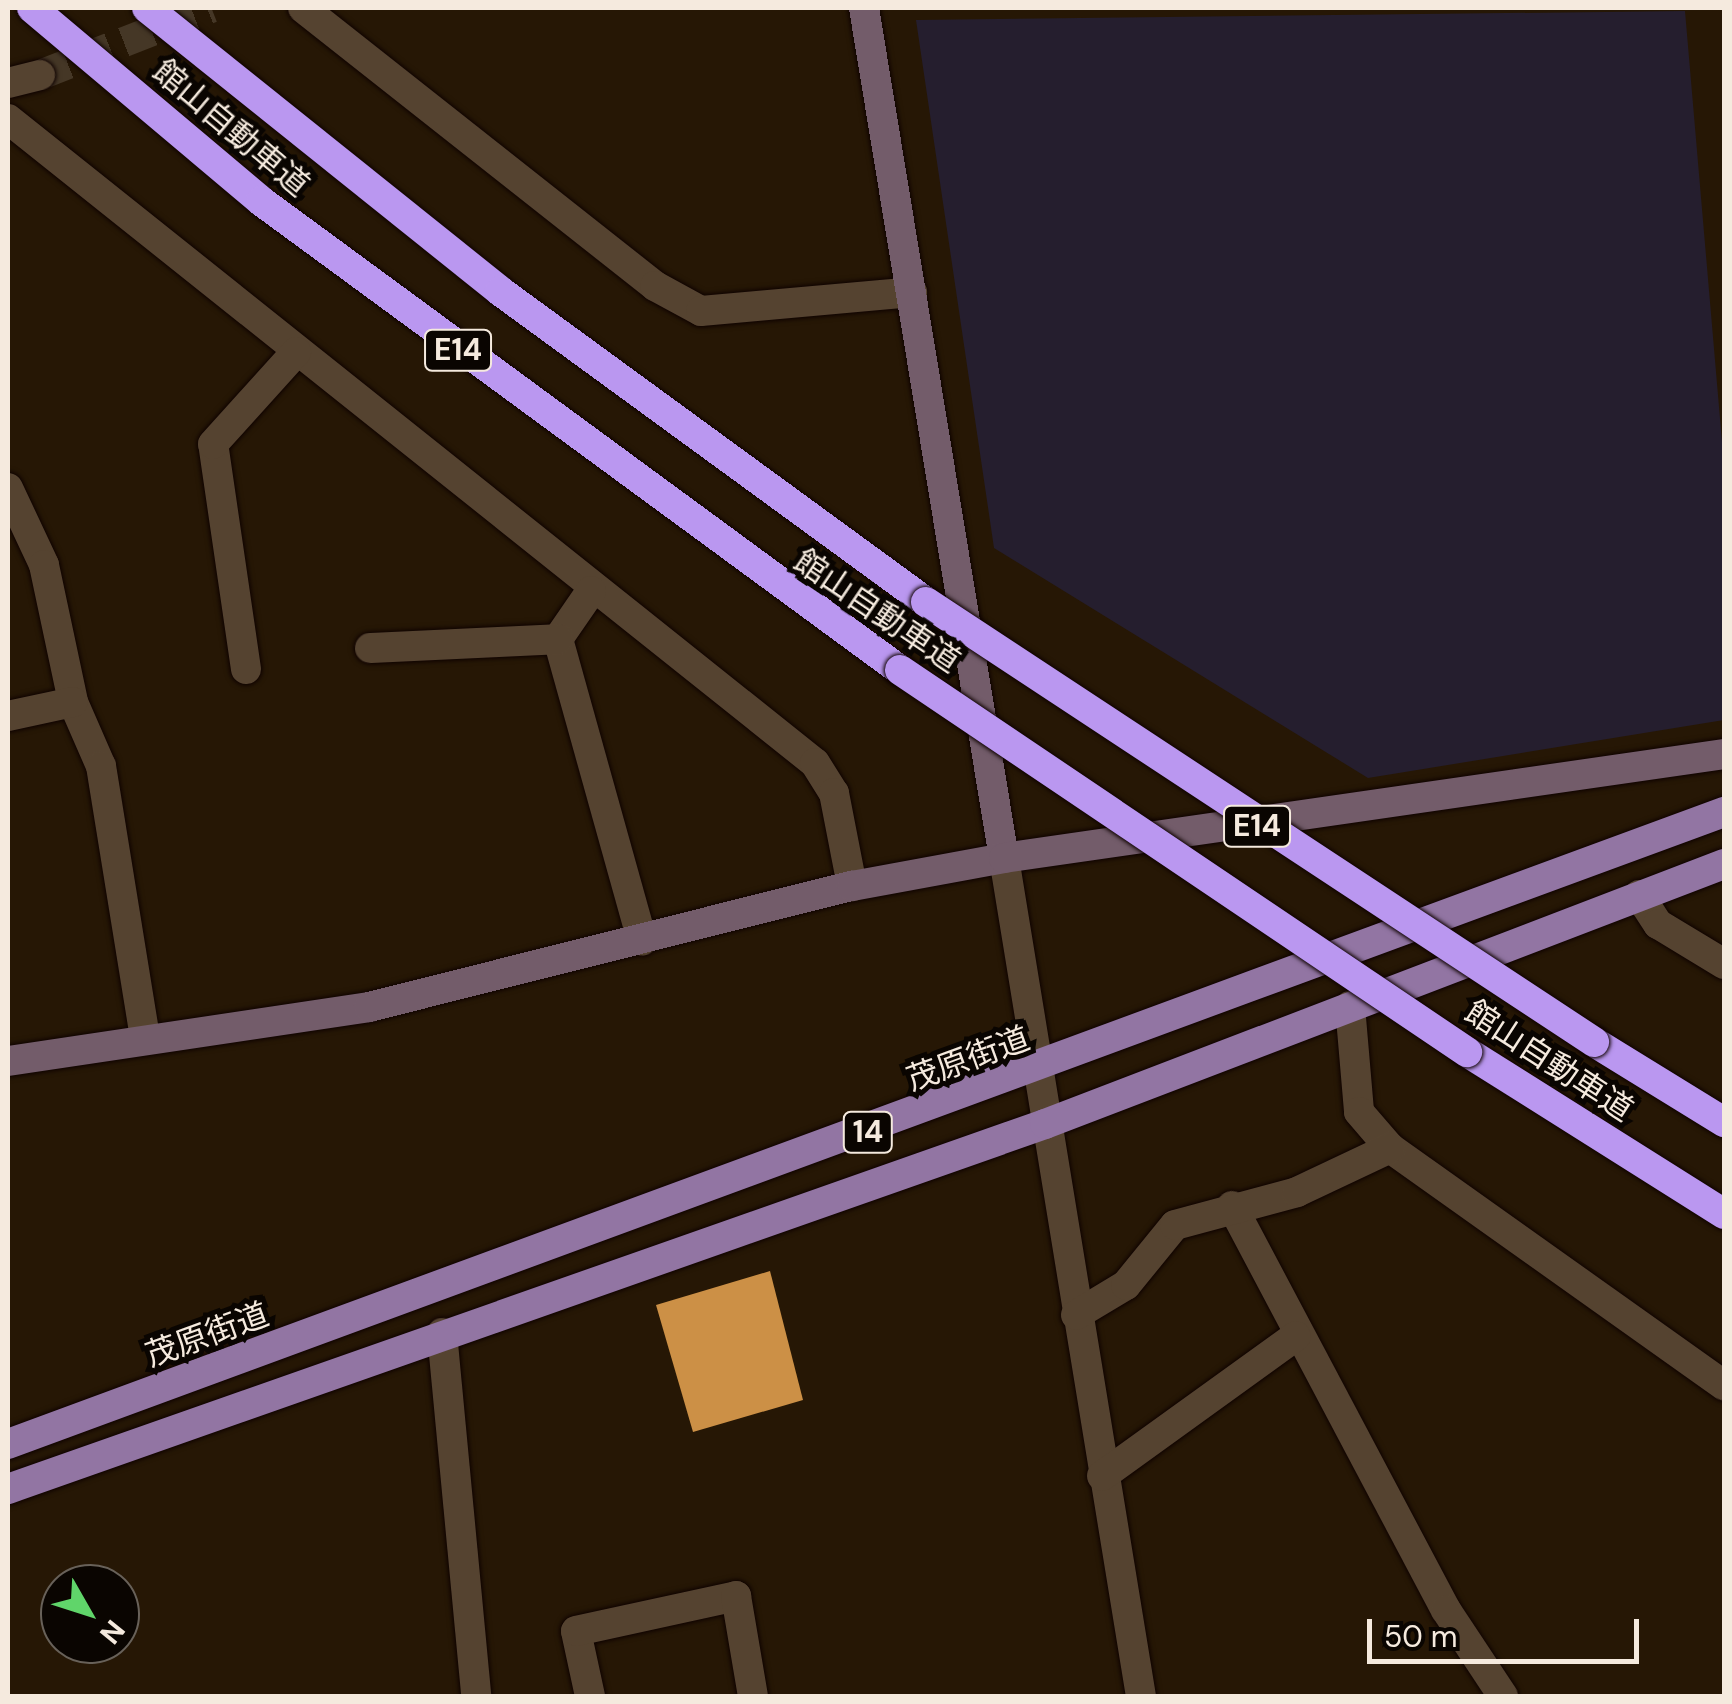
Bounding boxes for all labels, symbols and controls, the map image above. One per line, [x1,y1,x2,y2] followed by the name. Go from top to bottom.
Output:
[145,52,317,204] street label: 館山自動車道
[423,325,493,375] road number: E14
[787,541,967,681] street label: 館山自動車道
[1222,801,1292,851] road number: E14
[1458,993,1640,1129] street label: 館山自動車道
[901,1019,1035,1099] street label: 茂原街道
[840,1107,896,1157] road number: 14
[140,1295,274,1375] street label: 茂原街道
[40,1564,140,1664] north arrow
[1372,1599,1644,1661] scale bar
[91,1612,133,1652] text: N
[1384,1617,1458,1656] text: 50 m

